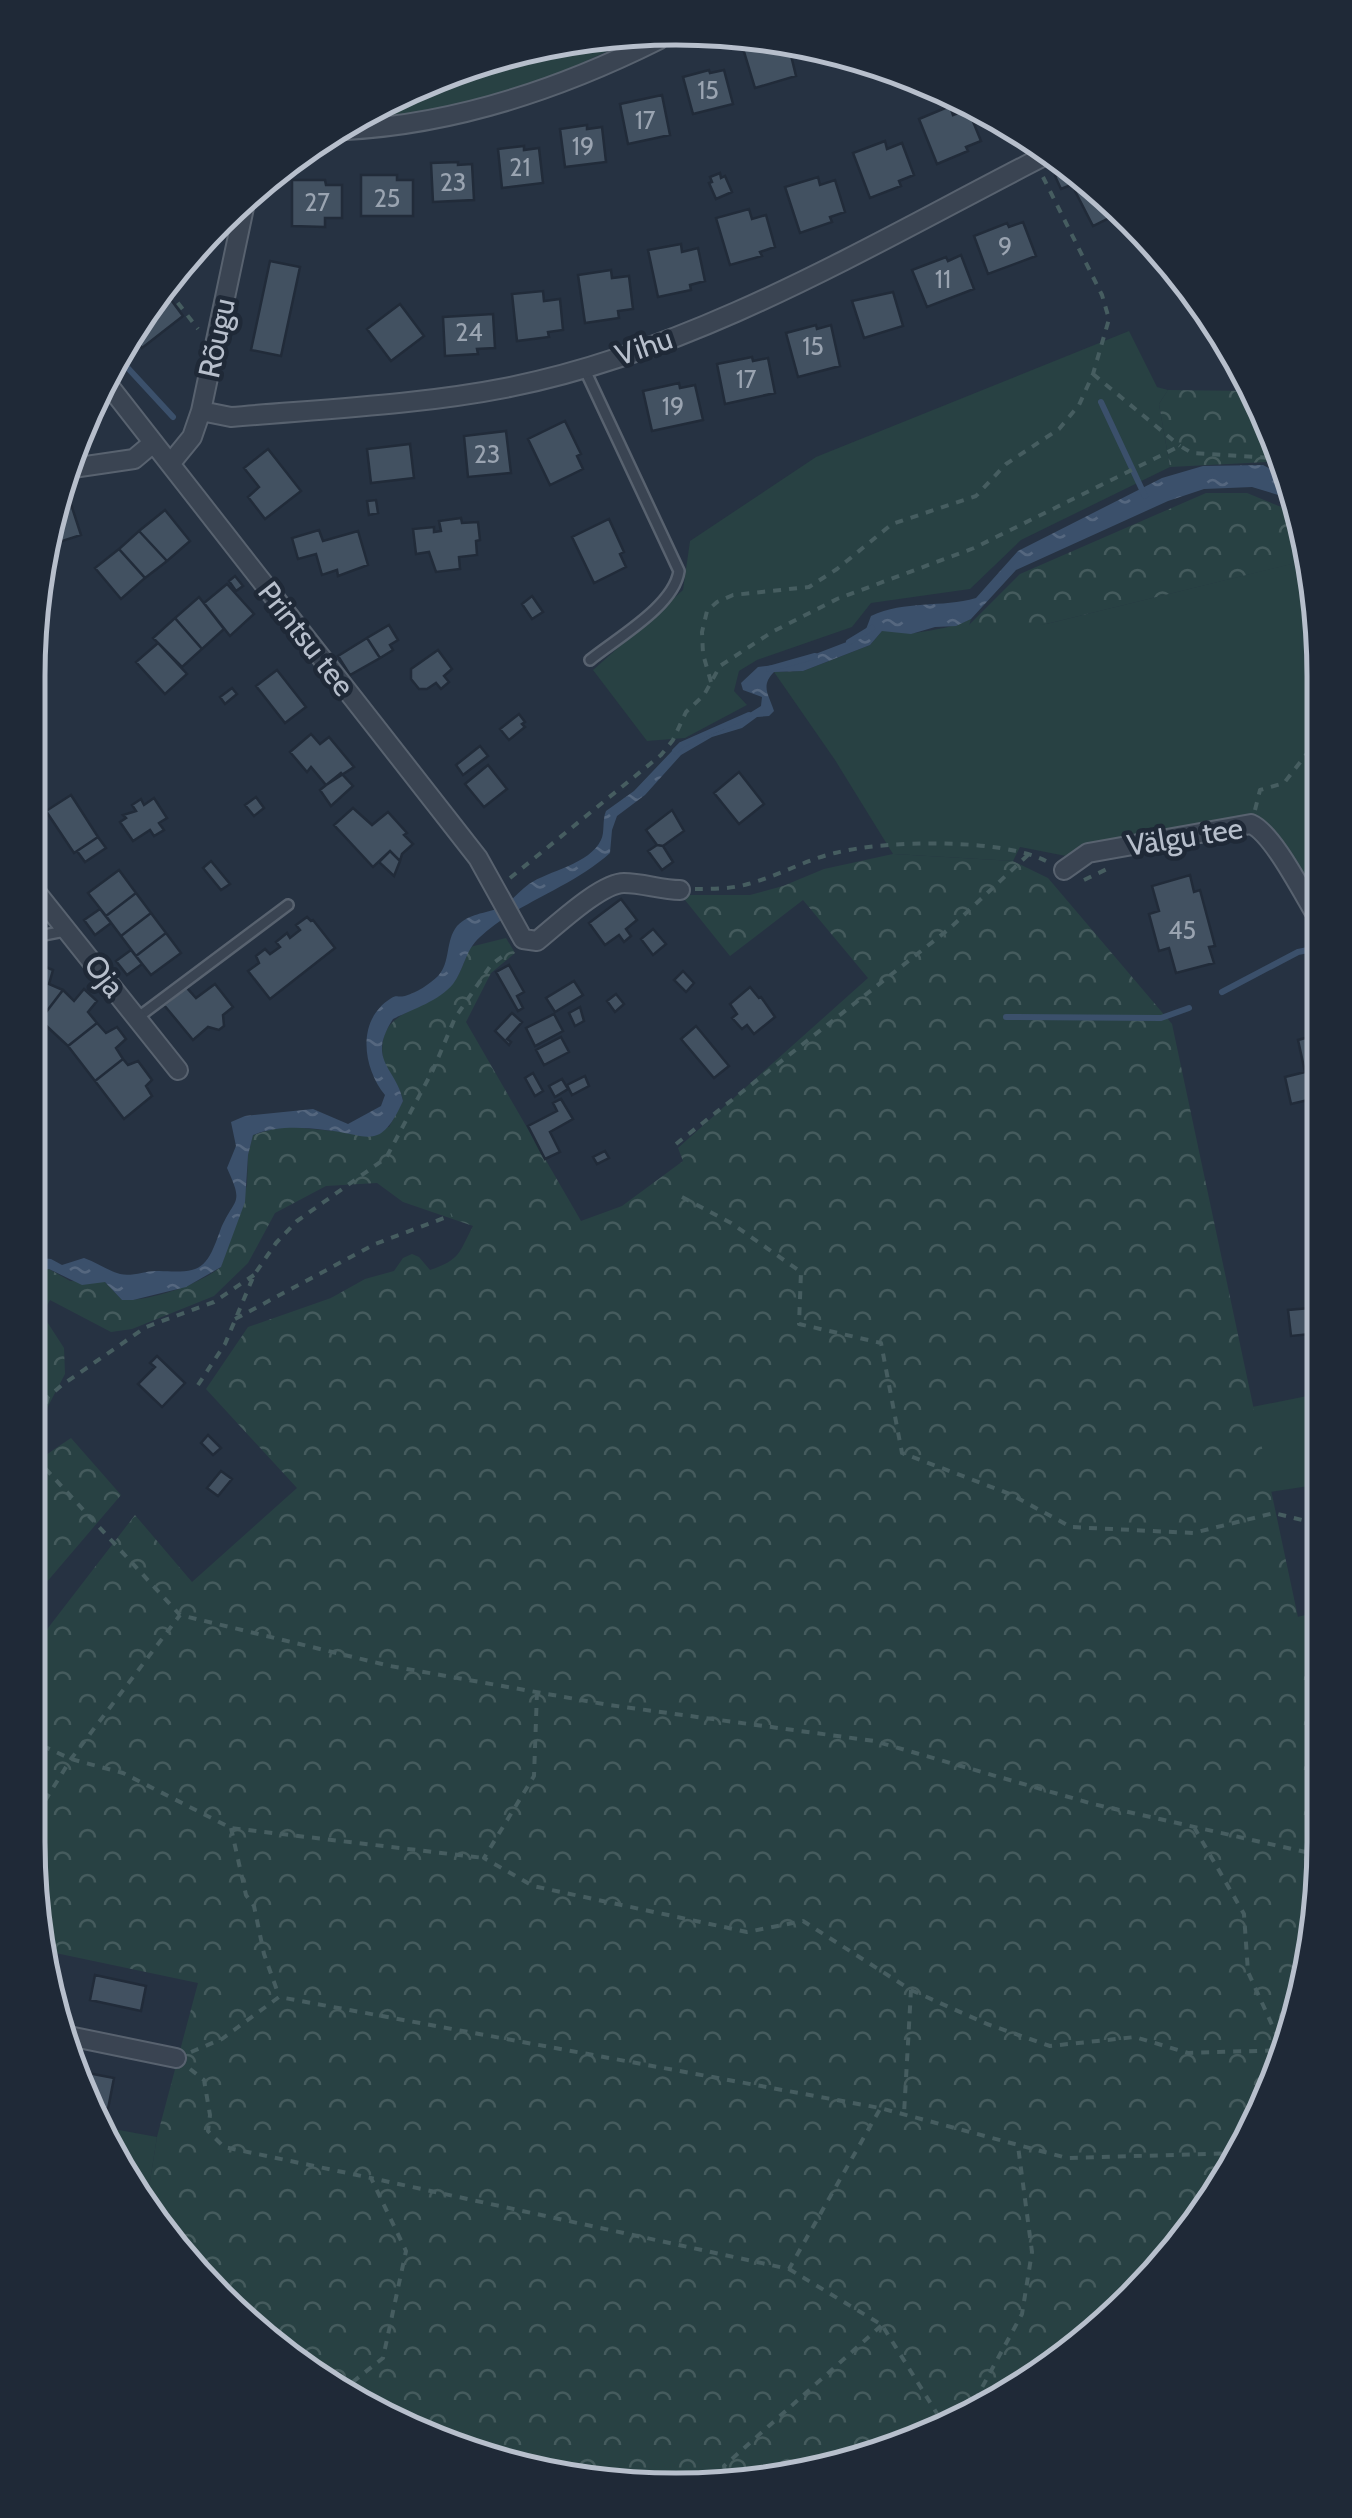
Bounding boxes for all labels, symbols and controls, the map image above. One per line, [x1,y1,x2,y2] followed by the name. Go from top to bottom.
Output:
[697,75,719,105] house number: 15
[635,105,656,135] house number: 17
[572,131,594,161] house number: 19
[509,152,531,182] house number: 21
[440,167,466,197] house number: 23
[374,183,400,213] house number: 25
[304,187,330,217] house number: 27
[998,231,1012,261] house number: 9
[935,264,951,294] house number: 11
[190,295,243,381] street label: Rõugu
[455,317,483,347] house number: 24
[610,320,677,373] street label: Vihu
[802,331,824,361] house number: 15
[736,364,757,394] house number: 17
[662,391,684,421] house number: 19
[474,439,500,469] house number: 23
[250,574,363,703] street label: Printsu tee
[1124,809,1245,864] street label: Välgu tee
[1168,915,1196,945] house number: 45
[76,947,133,1005] street label: Oja

